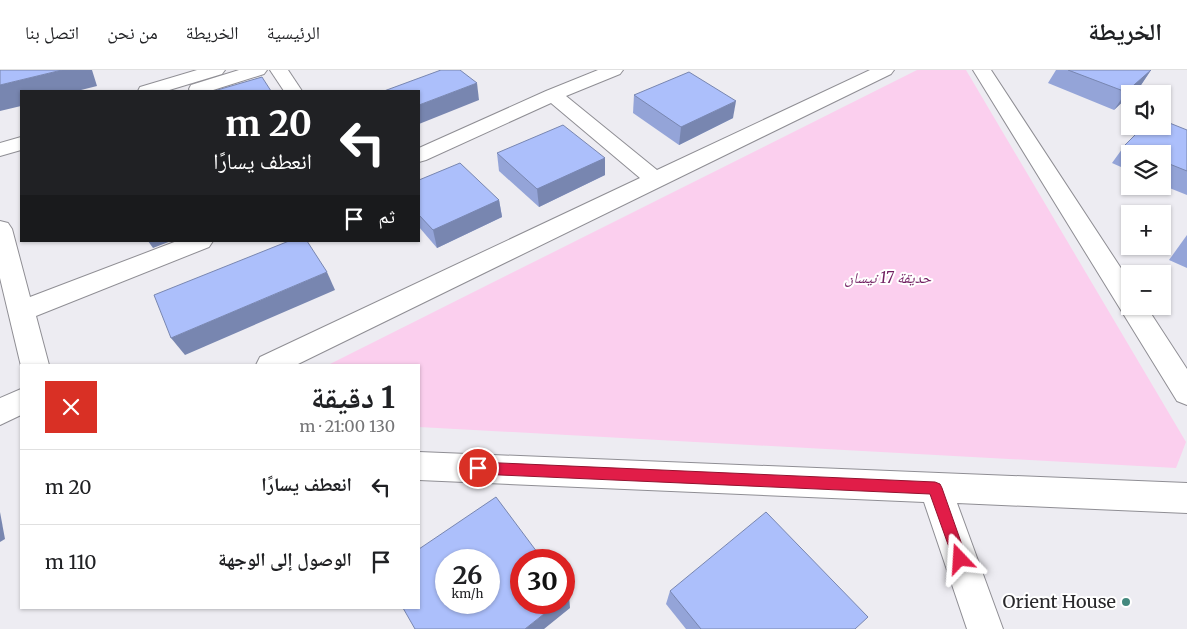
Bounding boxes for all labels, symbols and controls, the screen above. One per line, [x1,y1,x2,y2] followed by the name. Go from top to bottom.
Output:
[1088,16,1162,47] text: الخريطة
[25,21,79,44] text: اتصل بنا
[107,21,158,44] text: من نحن
[186,21,239,44] text: الخريطة
[267,21,320,44] text: الرئيسية
[1121,85,1171,315] map controls
[1121,85,1171,135] button: sound
[225,102,312,146] text: 20 m
[330,110,395,175] icon: left
[1121,145,1171,195] button: layers
[213,147,312,175] text: انعطف يسارًا
[378,204,395,228] text: ثم
[340,205,368,233] icon: arrive
[1121,205,1171,255] button: +
[1121,265,1171,315] button: −
[845,268,932,287] park label: حديقة 17 نيسان
[311,378,395,416] text: 1 دقيقة
[45,381,97,433] button: close
[299,416,395,436] text: 130 m · 21:00
[457,447,499,489] pin
[464,454,492,482] icon: arrive
[261,472,352,496] text: انعطف يسارًا
[367,473,395,501] icon: left
[45,475,92,499] text: 20 m
[933,532,985,584] position arrow
[218,547,352,571] text: الوصول إلى الوجهة
[367,548,395,576] icon: arrive
[510,549,575,614] speed limit sign: 30
[45,550,96,574] text: 110 m
[453,559,482,591] text: 26
[452,586,483,601] text: km/h
[1003,590,1116,613] place label: Orient House
[1120,596,1132,608] marker: Orient House

